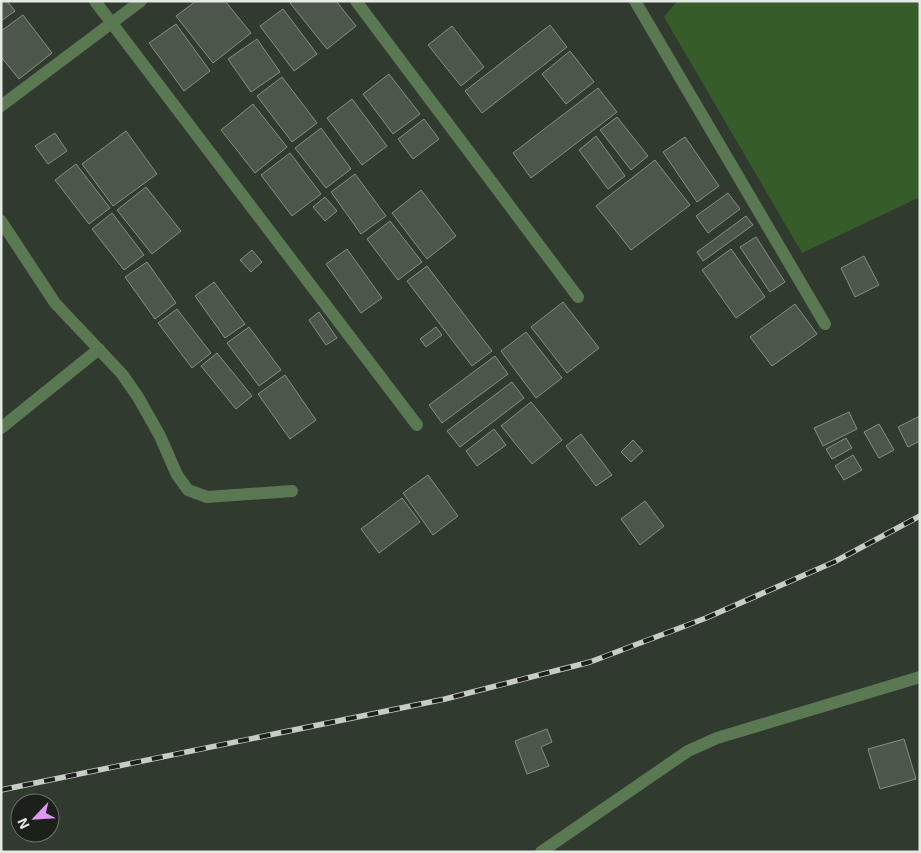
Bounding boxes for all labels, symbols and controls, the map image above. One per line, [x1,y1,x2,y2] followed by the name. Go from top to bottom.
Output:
[10,793,60,843] north arrow
[13,816,33,832] text: N

